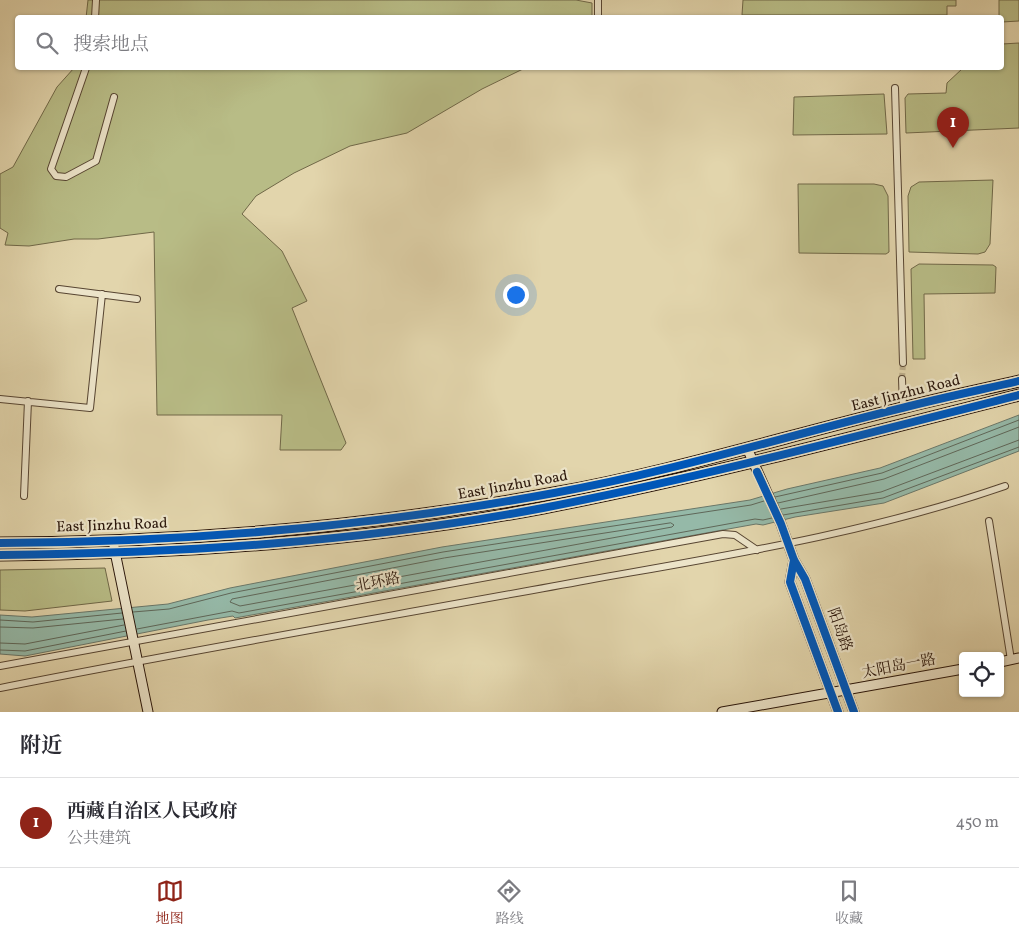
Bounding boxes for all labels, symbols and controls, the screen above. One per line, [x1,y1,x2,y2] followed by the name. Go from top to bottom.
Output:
[15,15,1004,70] search box
[33,29,61,57] icon: search
[73,32,149,58] text: 搜索地点
[937,107,969,148] pin: 1
[503,282,529,308] your location
[849,370,963,418] street label: East Jinzhu Road
[456,466,570,506] street label: East Jinzhu Road
[56,514,168,538] street label: East Jinzhu Road
[354,568,402,598] street label: 北环路
[821,605,857,655] street label: 阳岛路
[860,650,938,684] street label: 太阳岛一路
[959,652,1004,697] map controls
[959,652,1004,697] button: locate
[20,732,62,761] text: 附近
[67,799,238,825] text: 西藏自治区人民政府
[33,812,39,834] text: 1
[956,812,999,834] text: 450 m
[67,828,131,850] text: 公共建筑
[156,877,184,929] tab: 地图
[495,877,523,929] tab: 路线
[835,877,863,929] tab: 收藏

